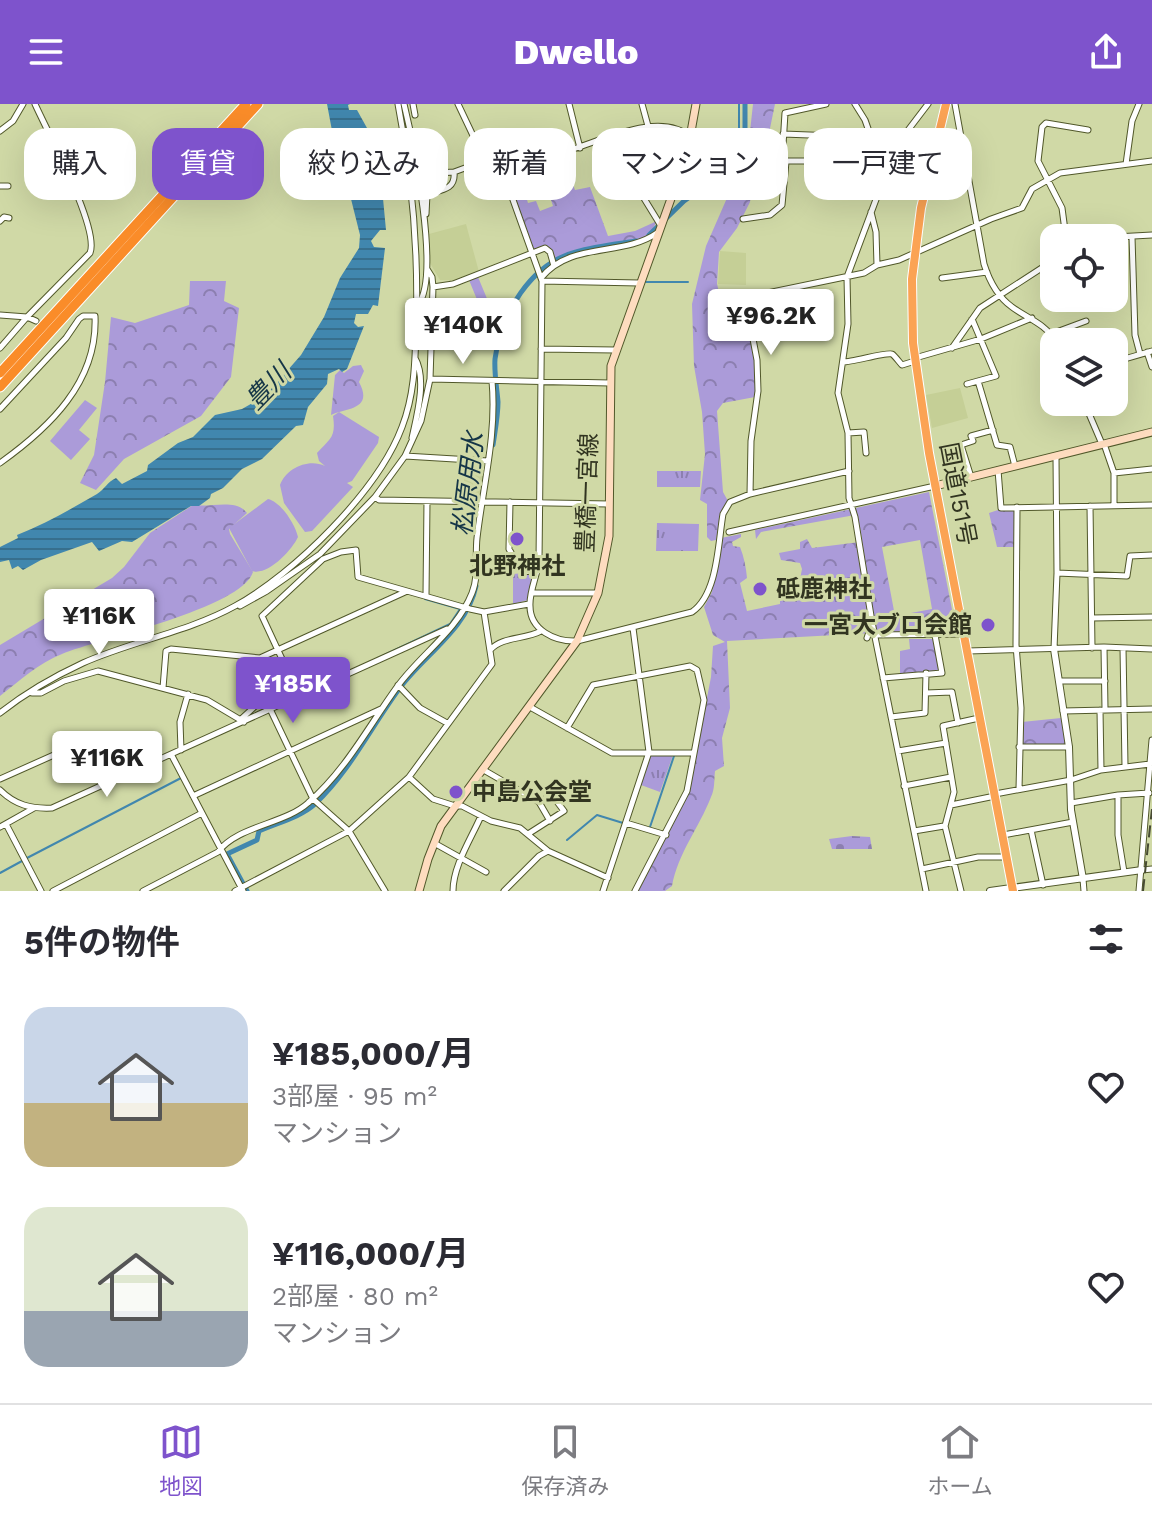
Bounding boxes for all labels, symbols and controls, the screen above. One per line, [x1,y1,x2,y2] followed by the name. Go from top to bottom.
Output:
[24,30,68,74] icon: menu
[1084,30,1128,74] icon: share
[514,31,638,73] text: Dwello
[24,128,136,200] chip: 購入
[152,128,264,200] chip: 賃貸
[280,128,448,200] chip: 絞り込み
[464,128,576,200] chip: 新着
[592,128,788,200] chip: マンション
[804,128,972,200] chip: 一戸建て
[1040,224,1128,416] map controls
[1040,224,1128,312] button: locate
[706,289,836,357] pin: ¥96.2K
[407,298,519,366] pin: ¥140K
[726,300,816,330] text: ¥96.2K
[423,309,503,339] text: ¥140K
[1040,328,1128,416] button: layers
[239,355,299,415] water label: 豊川
[447,428,490,537] water label: 松原用水
[571,433,603,553] street label: 豊橋一宮線
[934,440,982,548] street label: 国道151号
[508,530,526,548] marker: 北野神社
[469,552,565,580] place label: 北野神社
[776,575,872,603] place label: 砥鹿神社
[751,580,769,598] marker: 砥鹿神社
[43,589,155,657] pin: ¥116K
[62,600,136,630] text: ¥116K
[804,611,972,639] place label: 一宮大ブロ会館
[979,616,997,634] marker: 一宮大ブロ会館
[237,657,349,725] pin: ¥185K
[254,668,332,698] text: ¥185K
[51,731,163,799] pin: ¥116K
[70,742,144,772] text: ¥116K
[472,778,592,806] place label: 中島公会堂
[447,783,465,801] marker: 中島公会堂
[1084,917,1128,961] icon: filters
[24,922,180,962] text: 5件の物件
[272,1033,475,1073] text: ¥185,000/月
[88,1039,184,1135] icon: home
[1084,1065,1128,1109] icon: heart
[272,1081,437,1111] text: 3部屋 · 95 m²
[272,1118,402,1148] text: マンション
[272,1233,469,1273] text: ¥116,000/月
[88,1239,184,1335] icon: home
[1084,1265,1128,1309] icon: heart
[272,1281,438,1311] text: 2部屋 · 80 m²
[272,1318,402,1348] text: マンション
[159,1420,203,1500] tab: 地図
[521,1420,609,1500] tab: 保存済み
[928,1420,993,1500] tab: ホーム

